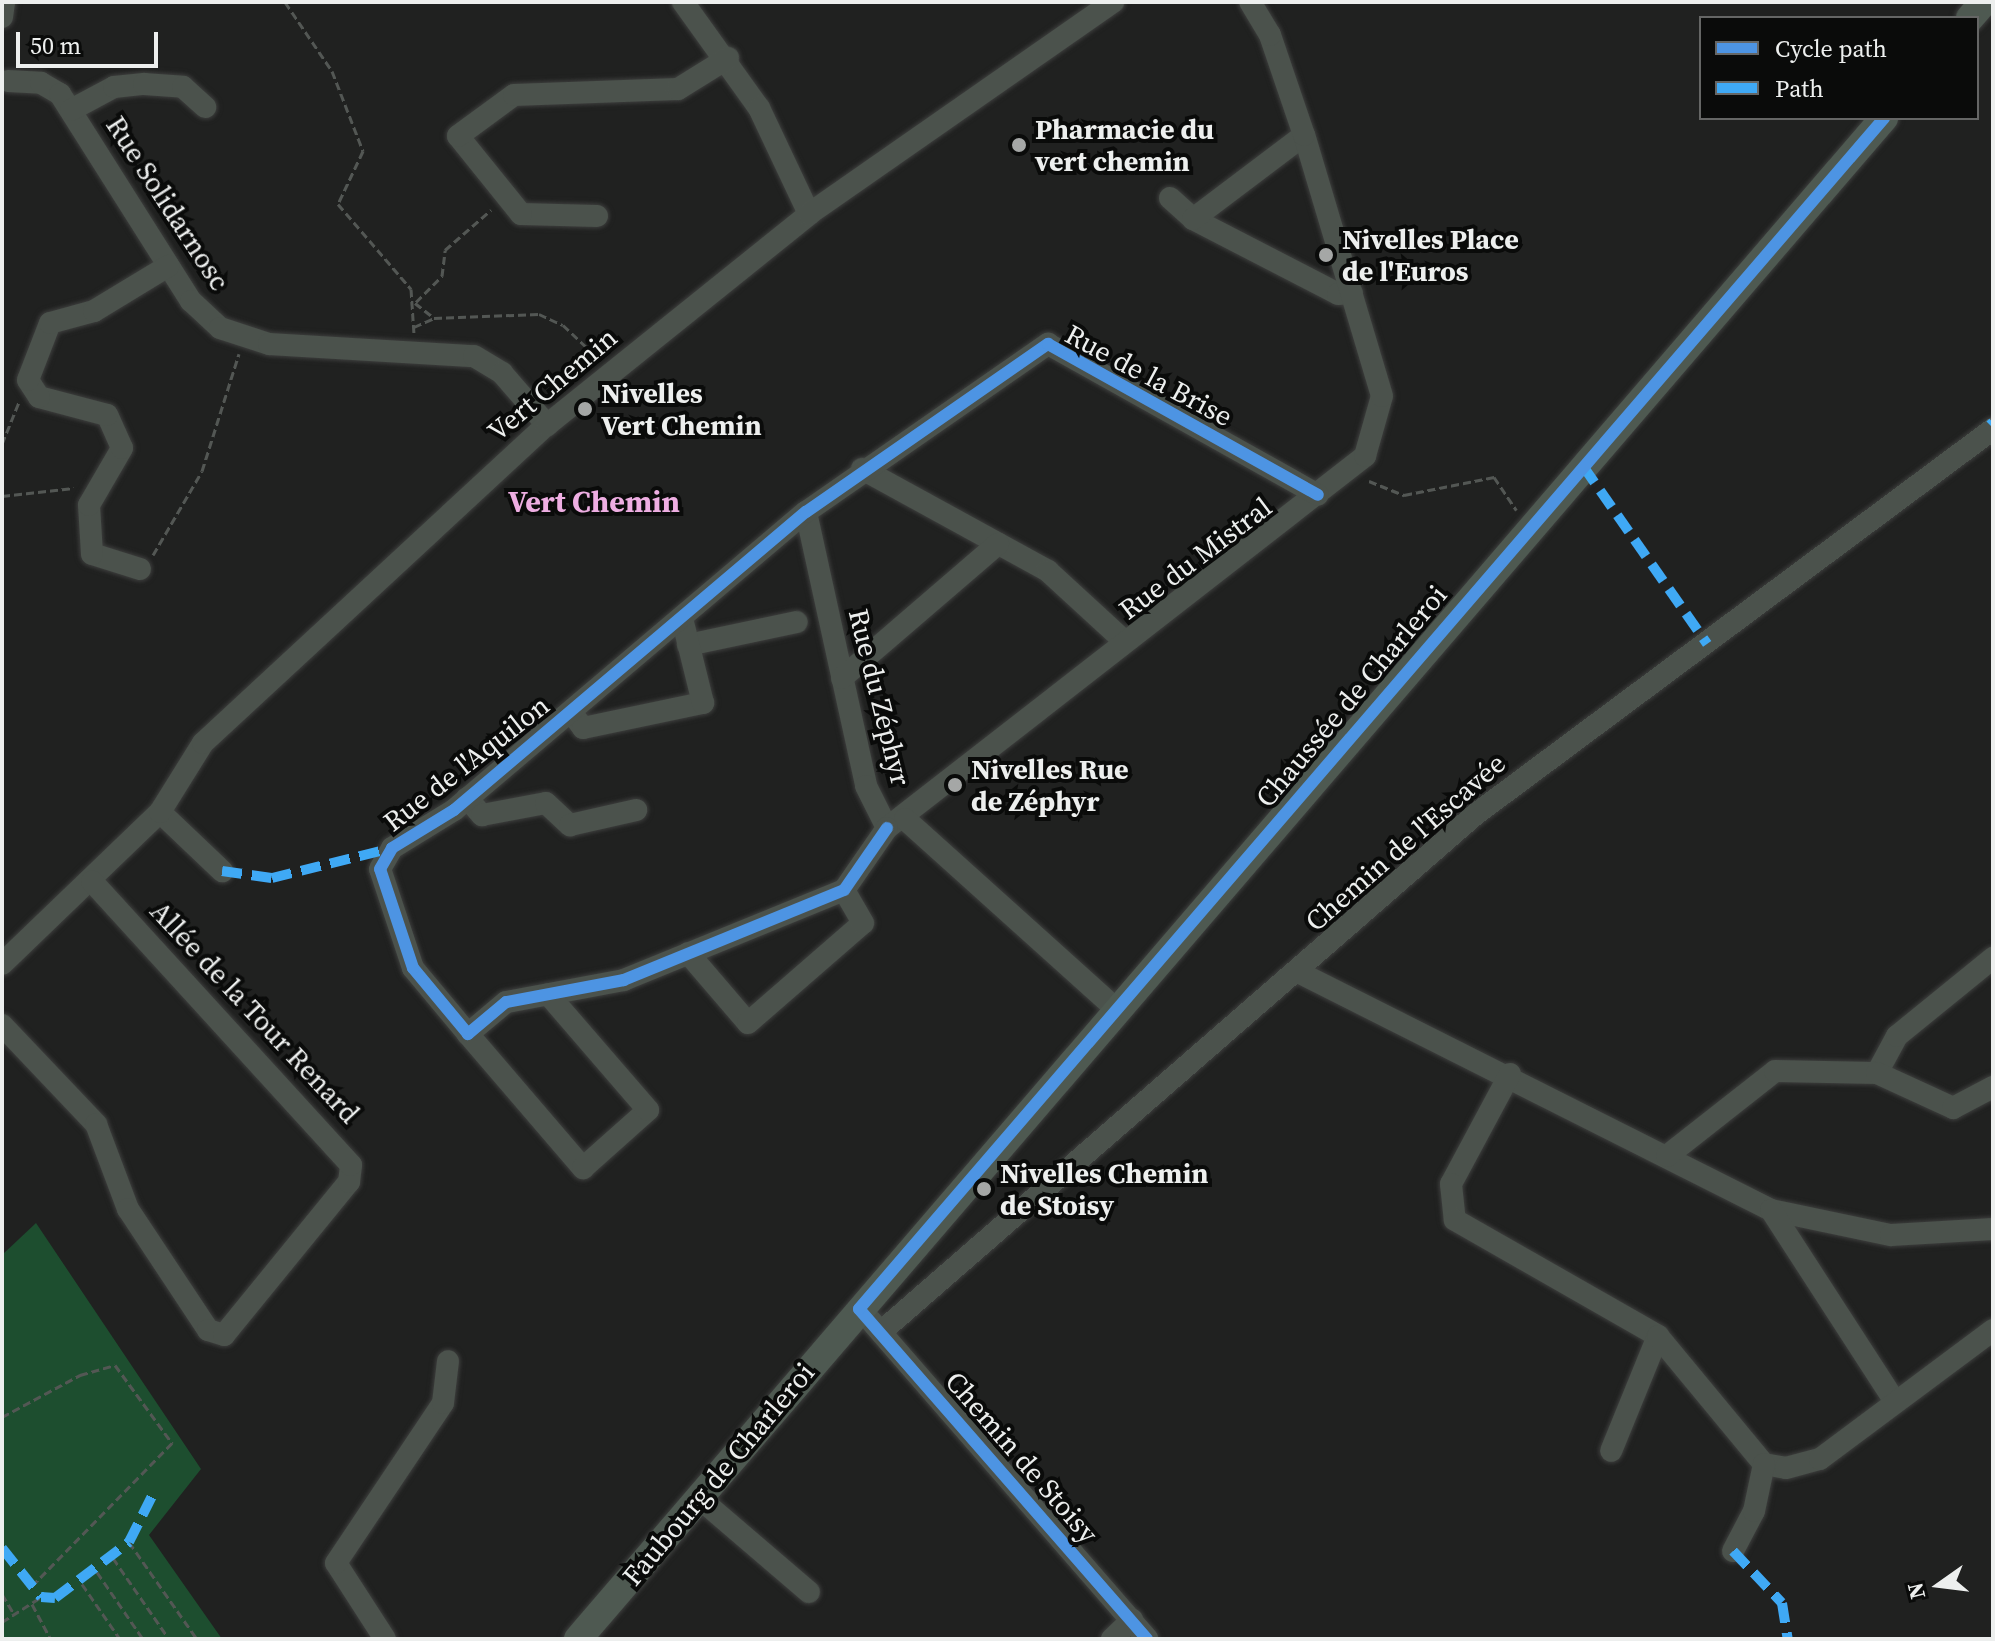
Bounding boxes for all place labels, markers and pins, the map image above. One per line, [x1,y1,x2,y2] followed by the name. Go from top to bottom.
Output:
[1035,112,1214,178] place label: Pharmacie du vert chemin
[1010,136,1028,154] marker: Pharmacie du vert chemin
[1342,222,1519,288] place label: Nivelles Place de l'Euros
[1317,246,1335,264] marker: Nivelles Place de l'Euros
[601,376,762,442] place label: Nivelles Vert Chemin
[576,400,594,418] marker: Nivelles Vert Chemin
[971,752,1129,818] place label: Nivelles Rue de Zéphyr
[946,776,964,794] marker: Nivelles Rue de Zéphyr
[1000,1156,1209,1222] place label: Nivelles Chemin de Stoisy
[975,1180,993,1198] marker: Nivelles Chemin de Stoisy

